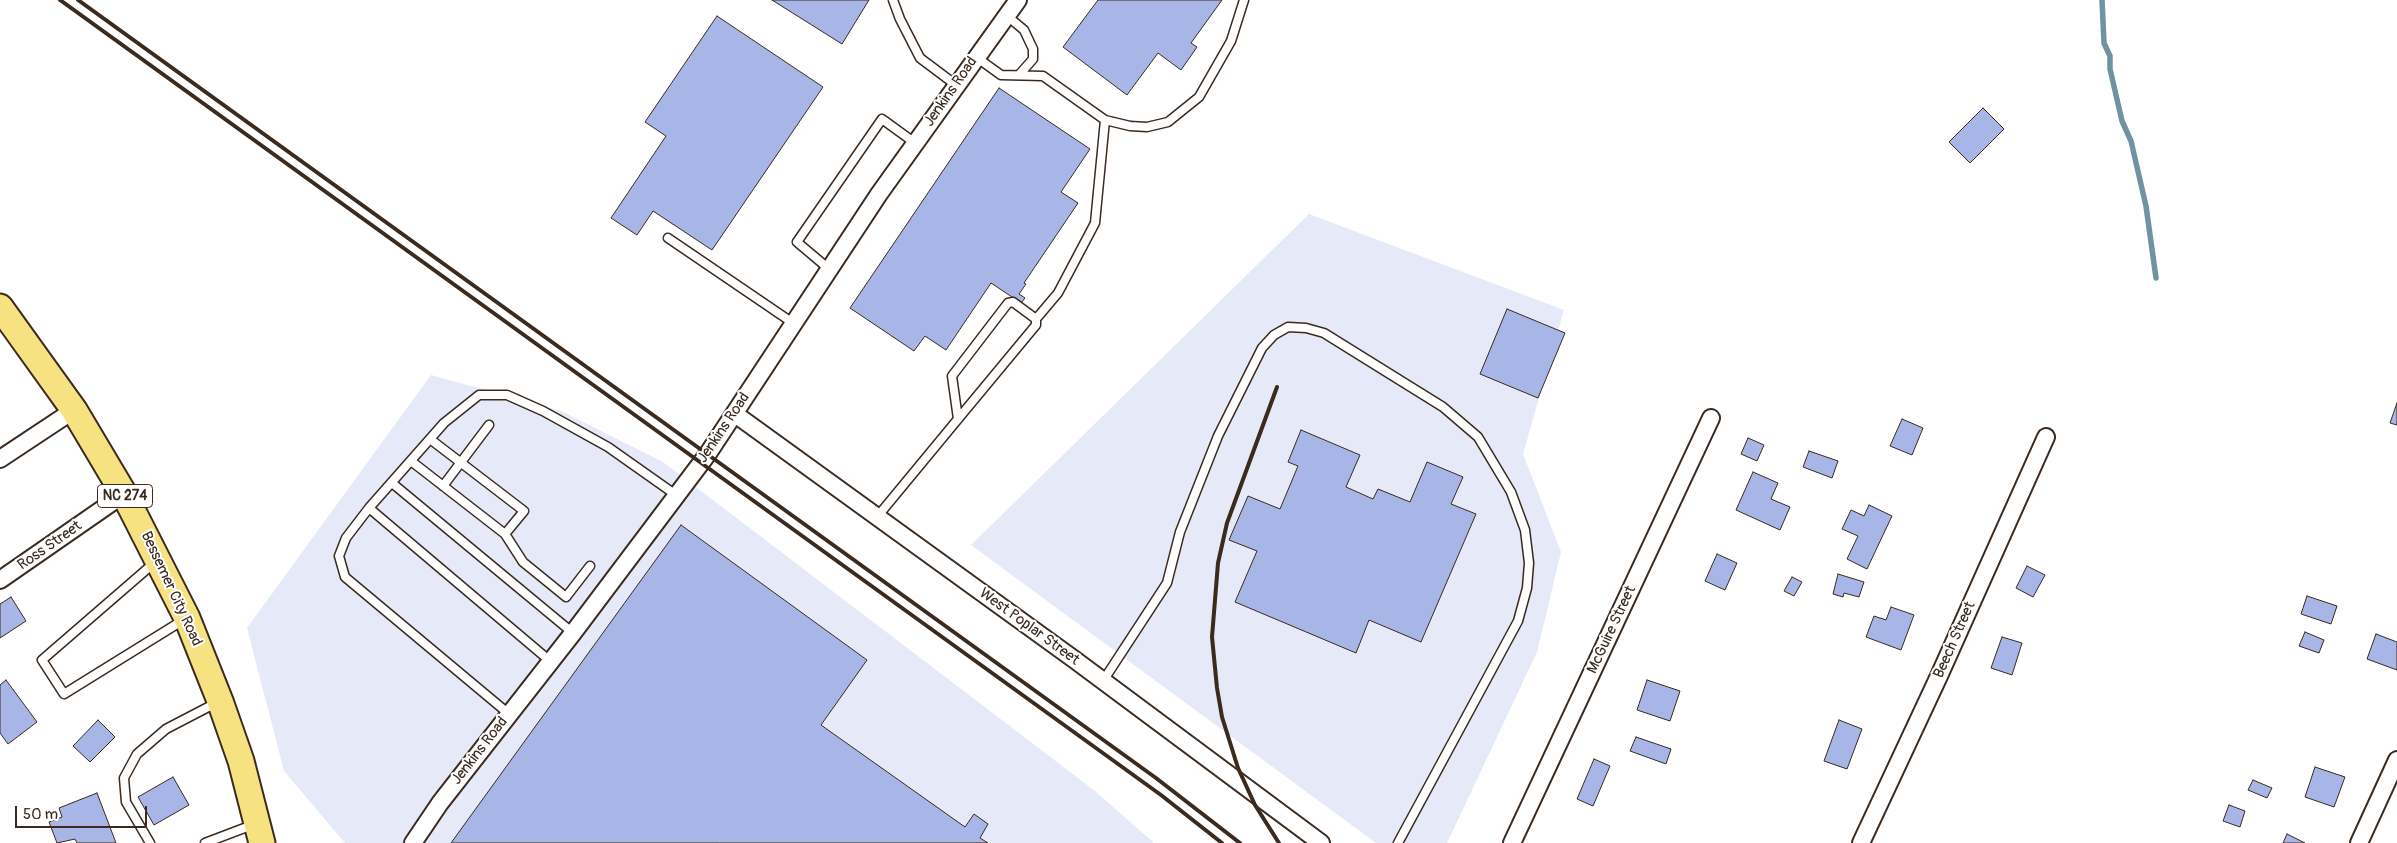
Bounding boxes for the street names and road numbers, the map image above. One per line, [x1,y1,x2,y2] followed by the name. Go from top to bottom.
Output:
[920,54,982,130] street label: Jenkins Road
[694,389,754,467] street label: Jenkins Road
[98,484,152,508] road number: NC 274
[14,517,86,575] street label: Ross Street
[137,529,205,649] street label: Bessemer City Road
[1584,583,1640,677] street label: McGuire Street
[975,585,1083,669] street label: West Poplar Street
[1930,599,1980,681] street label: Beech Street
[448,714,512,788] street label: Jenkins Road

